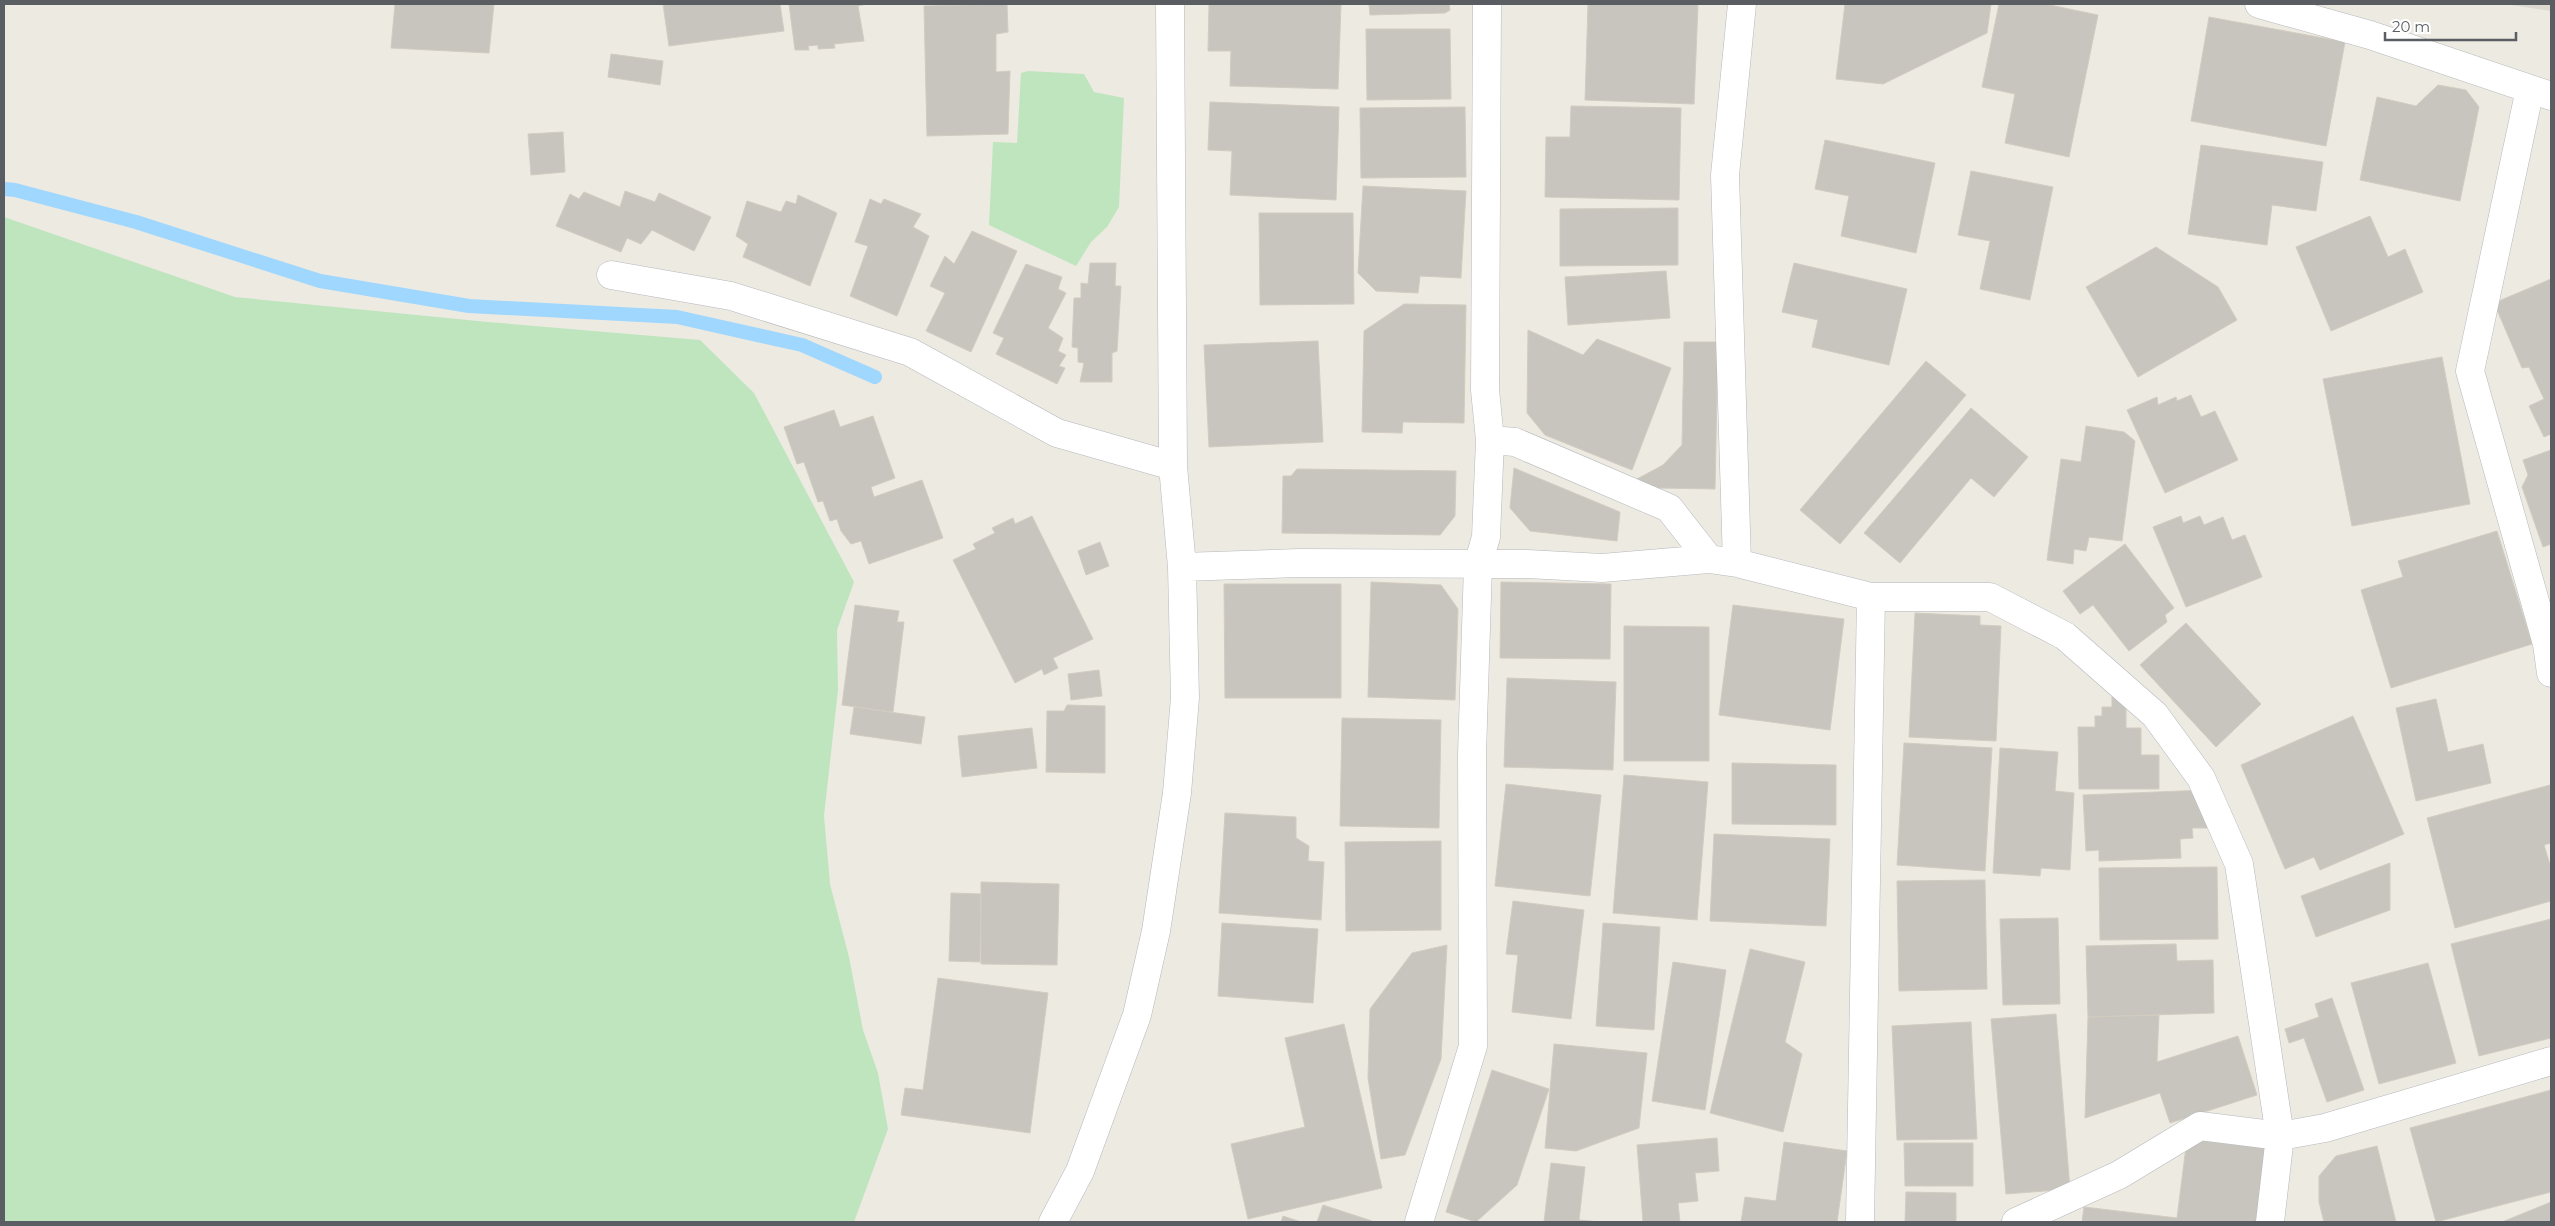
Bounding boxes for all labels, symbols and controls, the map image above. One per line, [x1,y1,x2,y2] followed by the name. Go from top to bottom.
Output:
[2385,10,2516,42] scale bar
[2392,17,2430,36] text: 20 m

